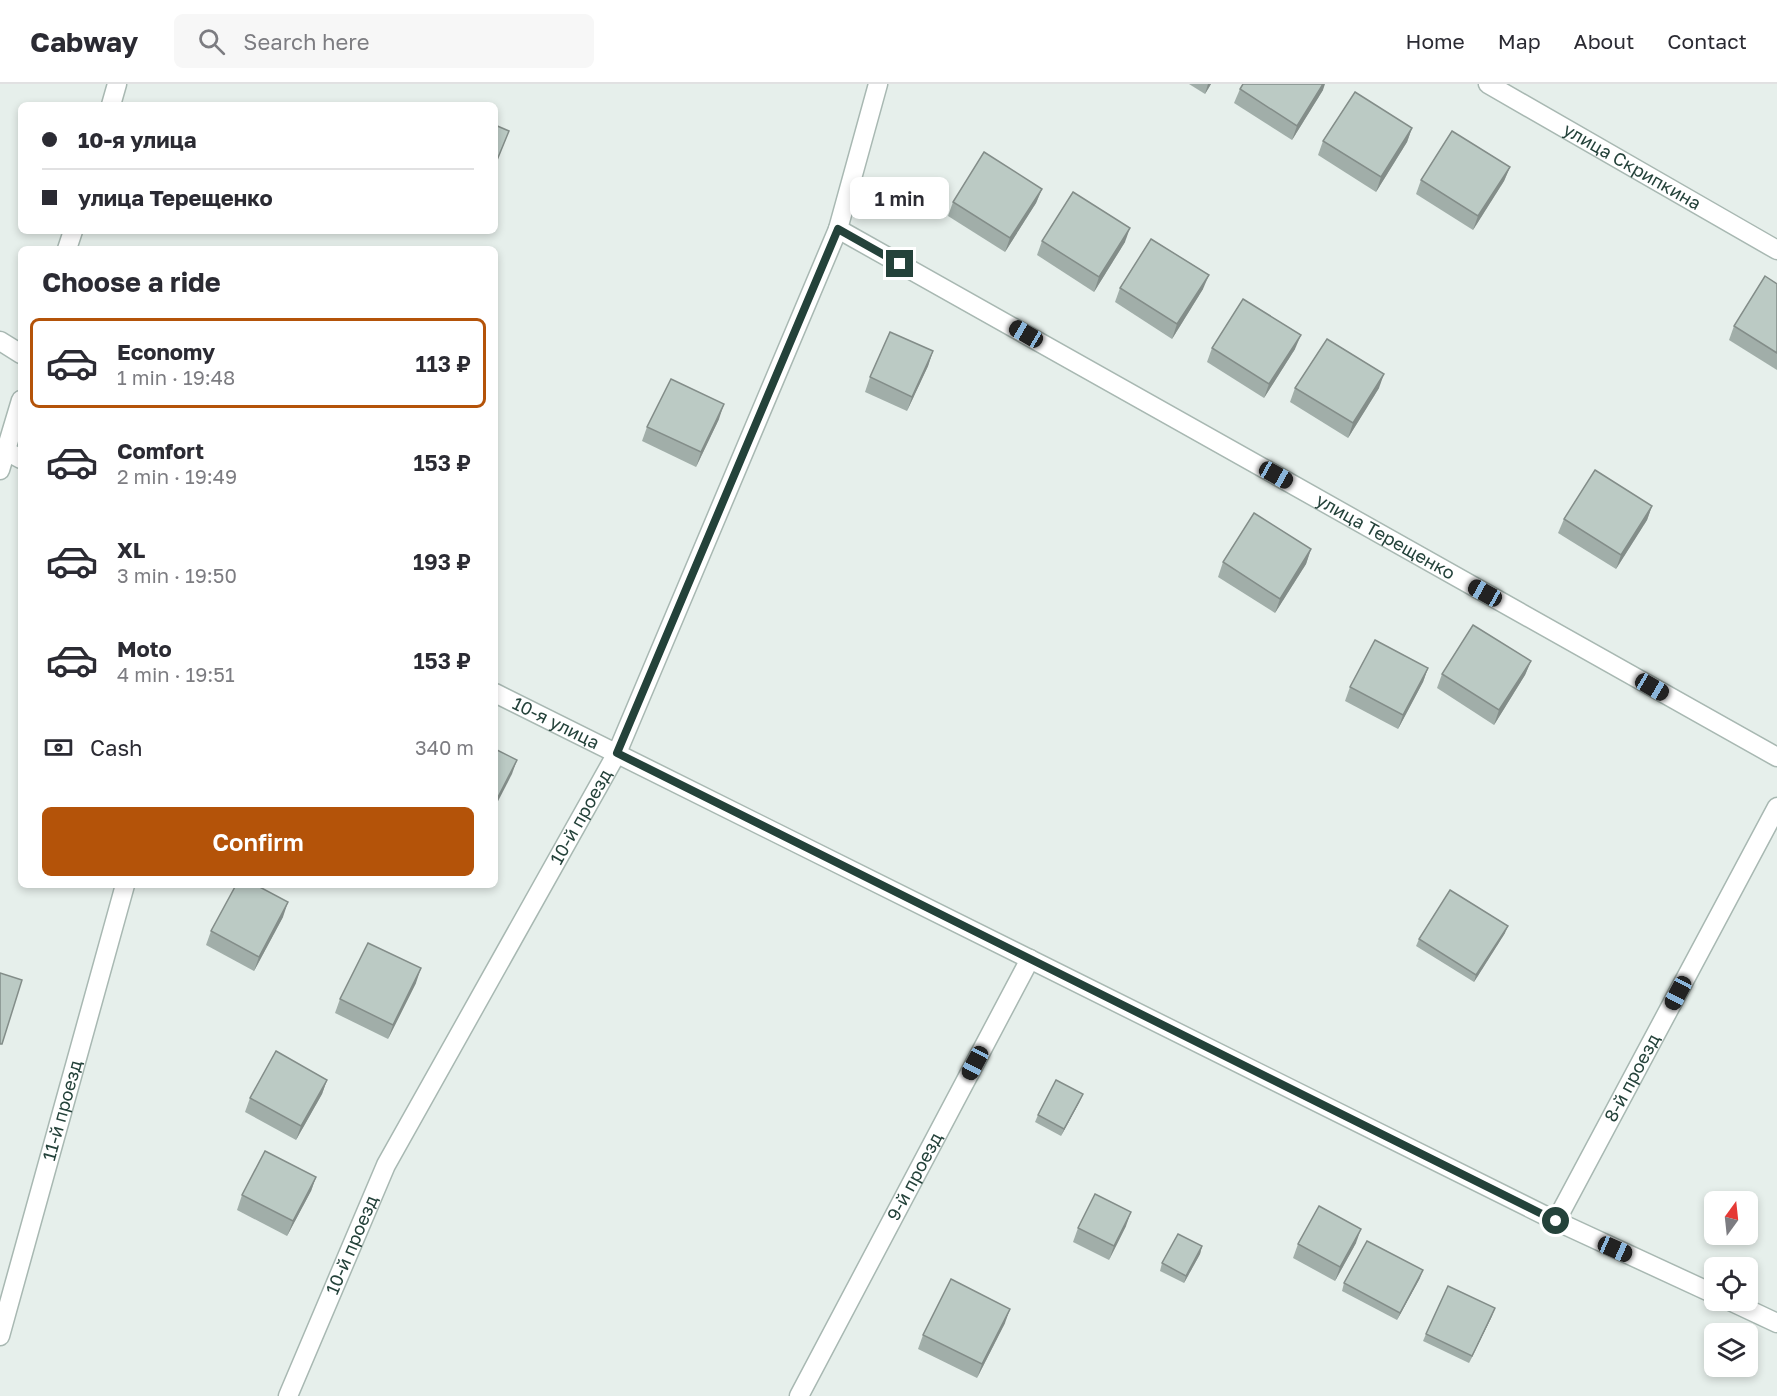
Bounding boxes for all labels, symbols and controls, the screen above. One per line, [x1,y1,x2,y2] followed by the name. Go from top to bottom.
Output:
[174,14,594,68] search box
[30,25,138,58] text: Cabway
[195,25,228,58] icon: search
[243,28,369,55] text: Search here
[1405,28,1465,54] text: Home
[1498,28,1541,54] text: Map
[1574,28,1634,54] text: About
[1667,28,1747,54] text: Contact
[1560,118,1705,214] street label: улица Скрипкина
[78,126,196,153] text: 10-я улица
[850,177,950,219] callout: 1 min
[78,184,273,211] text: улица Терещенко
[874,186,925,210] text: 1 min
[886,250,913,277] route end
[42,266,221,298] text: Choose a ride
[1006,317,1046,351] car
[45,336,99,390] icon: car
[117,338,215,365] text: Economy
[416,350,471,377] text: 113 ₽
[117,365,235,389] text: 1 min · 19:48
[45,435,99,489] icon: car
[117,437,204,464] text: Comfort
[413,449,471,476] text: 153 ₽
[1256,458,1296,492] car
[117,464,237,488] text: 2 min · 19:49
[1312,488,1459,584] street label: улица Терещенко
[45,534,99,588] icon: car
[117,536,145,563] text: XL
[413,548,471,575] text: 193 ₽
[117,563,237,587] text: 3 min · 19:50
[1465,576,1505,610] car
[45,633,99,687] icon: car
[117,635,172,662] text: Moto
[413,647,471,674] text: 153 ₽
[117,662,235,686] text: 4 min · 19:51
[1632,670,1672,704] car
[509,692,603,753] street label: 10-я улица
[42,731,75,764] icon: cash
[90,734,143,761] text: Cash
[415,735,474,759] text: 340 m
[545,765,616,868] street label: 10-й проезд
[42,807,474,876] button: Confirm
[1662,973,1694,1013] car
[1599,1030,1664,1125] street label: 8-й проезд
[959,1043,991,1083] car
[37,1057,86,1163] street label: 11-й проезд
[882,1128,946,1224] street label: 9-й проезд
[1704,1191,1758,1245] north arrow
[1704,1191,1758,1377] map controls
[320,1192,382,1298] street label: 10-й проезд
[1542,1207,1569,1234] route start
[1595,1233,1635,1265] car
[1704,1257,1758,1311] button: locate
[1704,1323,1758,1377] button: layers

